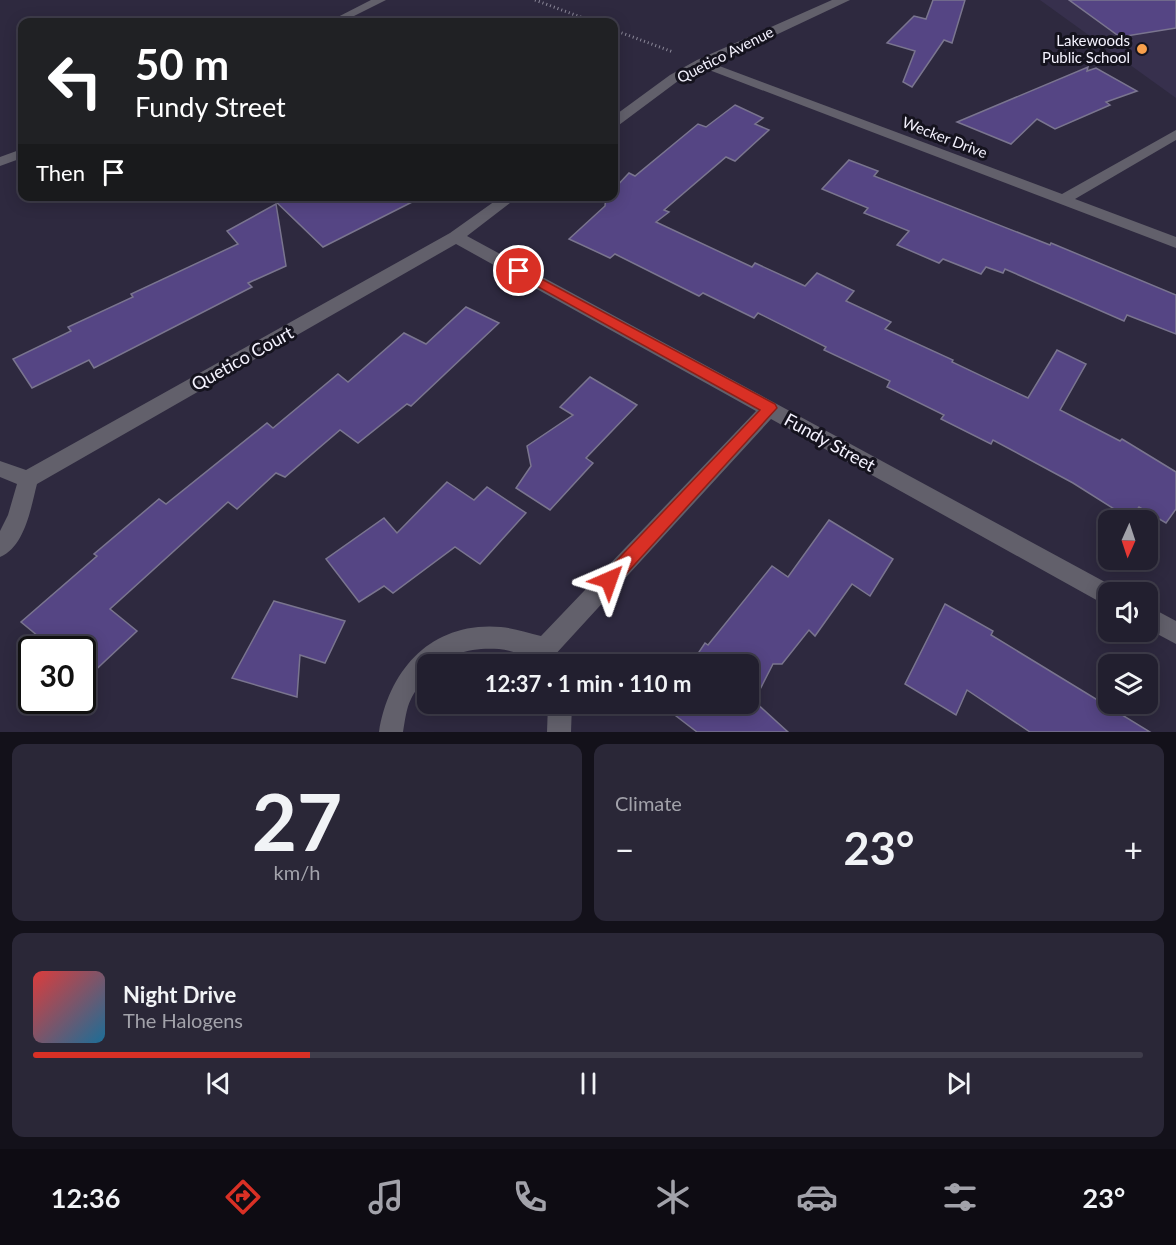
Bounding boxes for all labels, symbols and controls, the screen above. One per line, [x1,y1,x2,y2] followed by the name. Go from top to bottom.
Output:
[674,22,776,86] street label: Quetico Avenue
[1042,31,1130,66] place label: Lakewoods Public School
[135,39,229,89] text: 50 m
[36,42,114,120] icon: left
[1135,42,1149,56] marker: Lakewoods Public School
[135,90,286,123] text: Fundy Street
[900,113,990,161] street label: Wecker Drive
[97,156,130,189] icon: arrive
[36,159,85,186] text: Then
[493,245,544,296] pin
[502,254,535,287] icon: arrive
[187,321,297,395] street label: Quetico Court
[781,408,880,476] street label: Fundy Street
[1098,510,1158,570] north arrow
[1098,510,1158,714] map controls
[577,548,641,612] position arrow
[1098,582,1158,642] button: sound
[18,636,96,714] speed limit sign: 30
[1098,654,1158,714] button: layers
[485,670,691,697] text: 12:37 · 1 min · 110 m
[252,774,342,868] text: 27
[615,791,682,815] text: Climate
[844,821,914,875] text: 23°
[615,829,634,869] text: −
[1124,829,1143,869] text: +
[274,860,320,884] text: km/h
[123,981,236,1008] text: Night Drive
[123,1008,243,1032] text: The Halogens
[202,1067,235,1100] icon: previous
[572,1067,605,1100] icon: pause
[942,1067,975,1100] icon: next
[222,1176,264,1218] icon: directions
[365,1176,407,1218] icon: music
[509,1176,551,1218] icon: phone
[652,1176,694,1218] icon: climate
[796,1176,838,1218] icon: car
[939,1176,981,1218] icon: filters
[51,1181,120,1214] text: 12:36
[1083,1181,1125,1214] text: 23°

